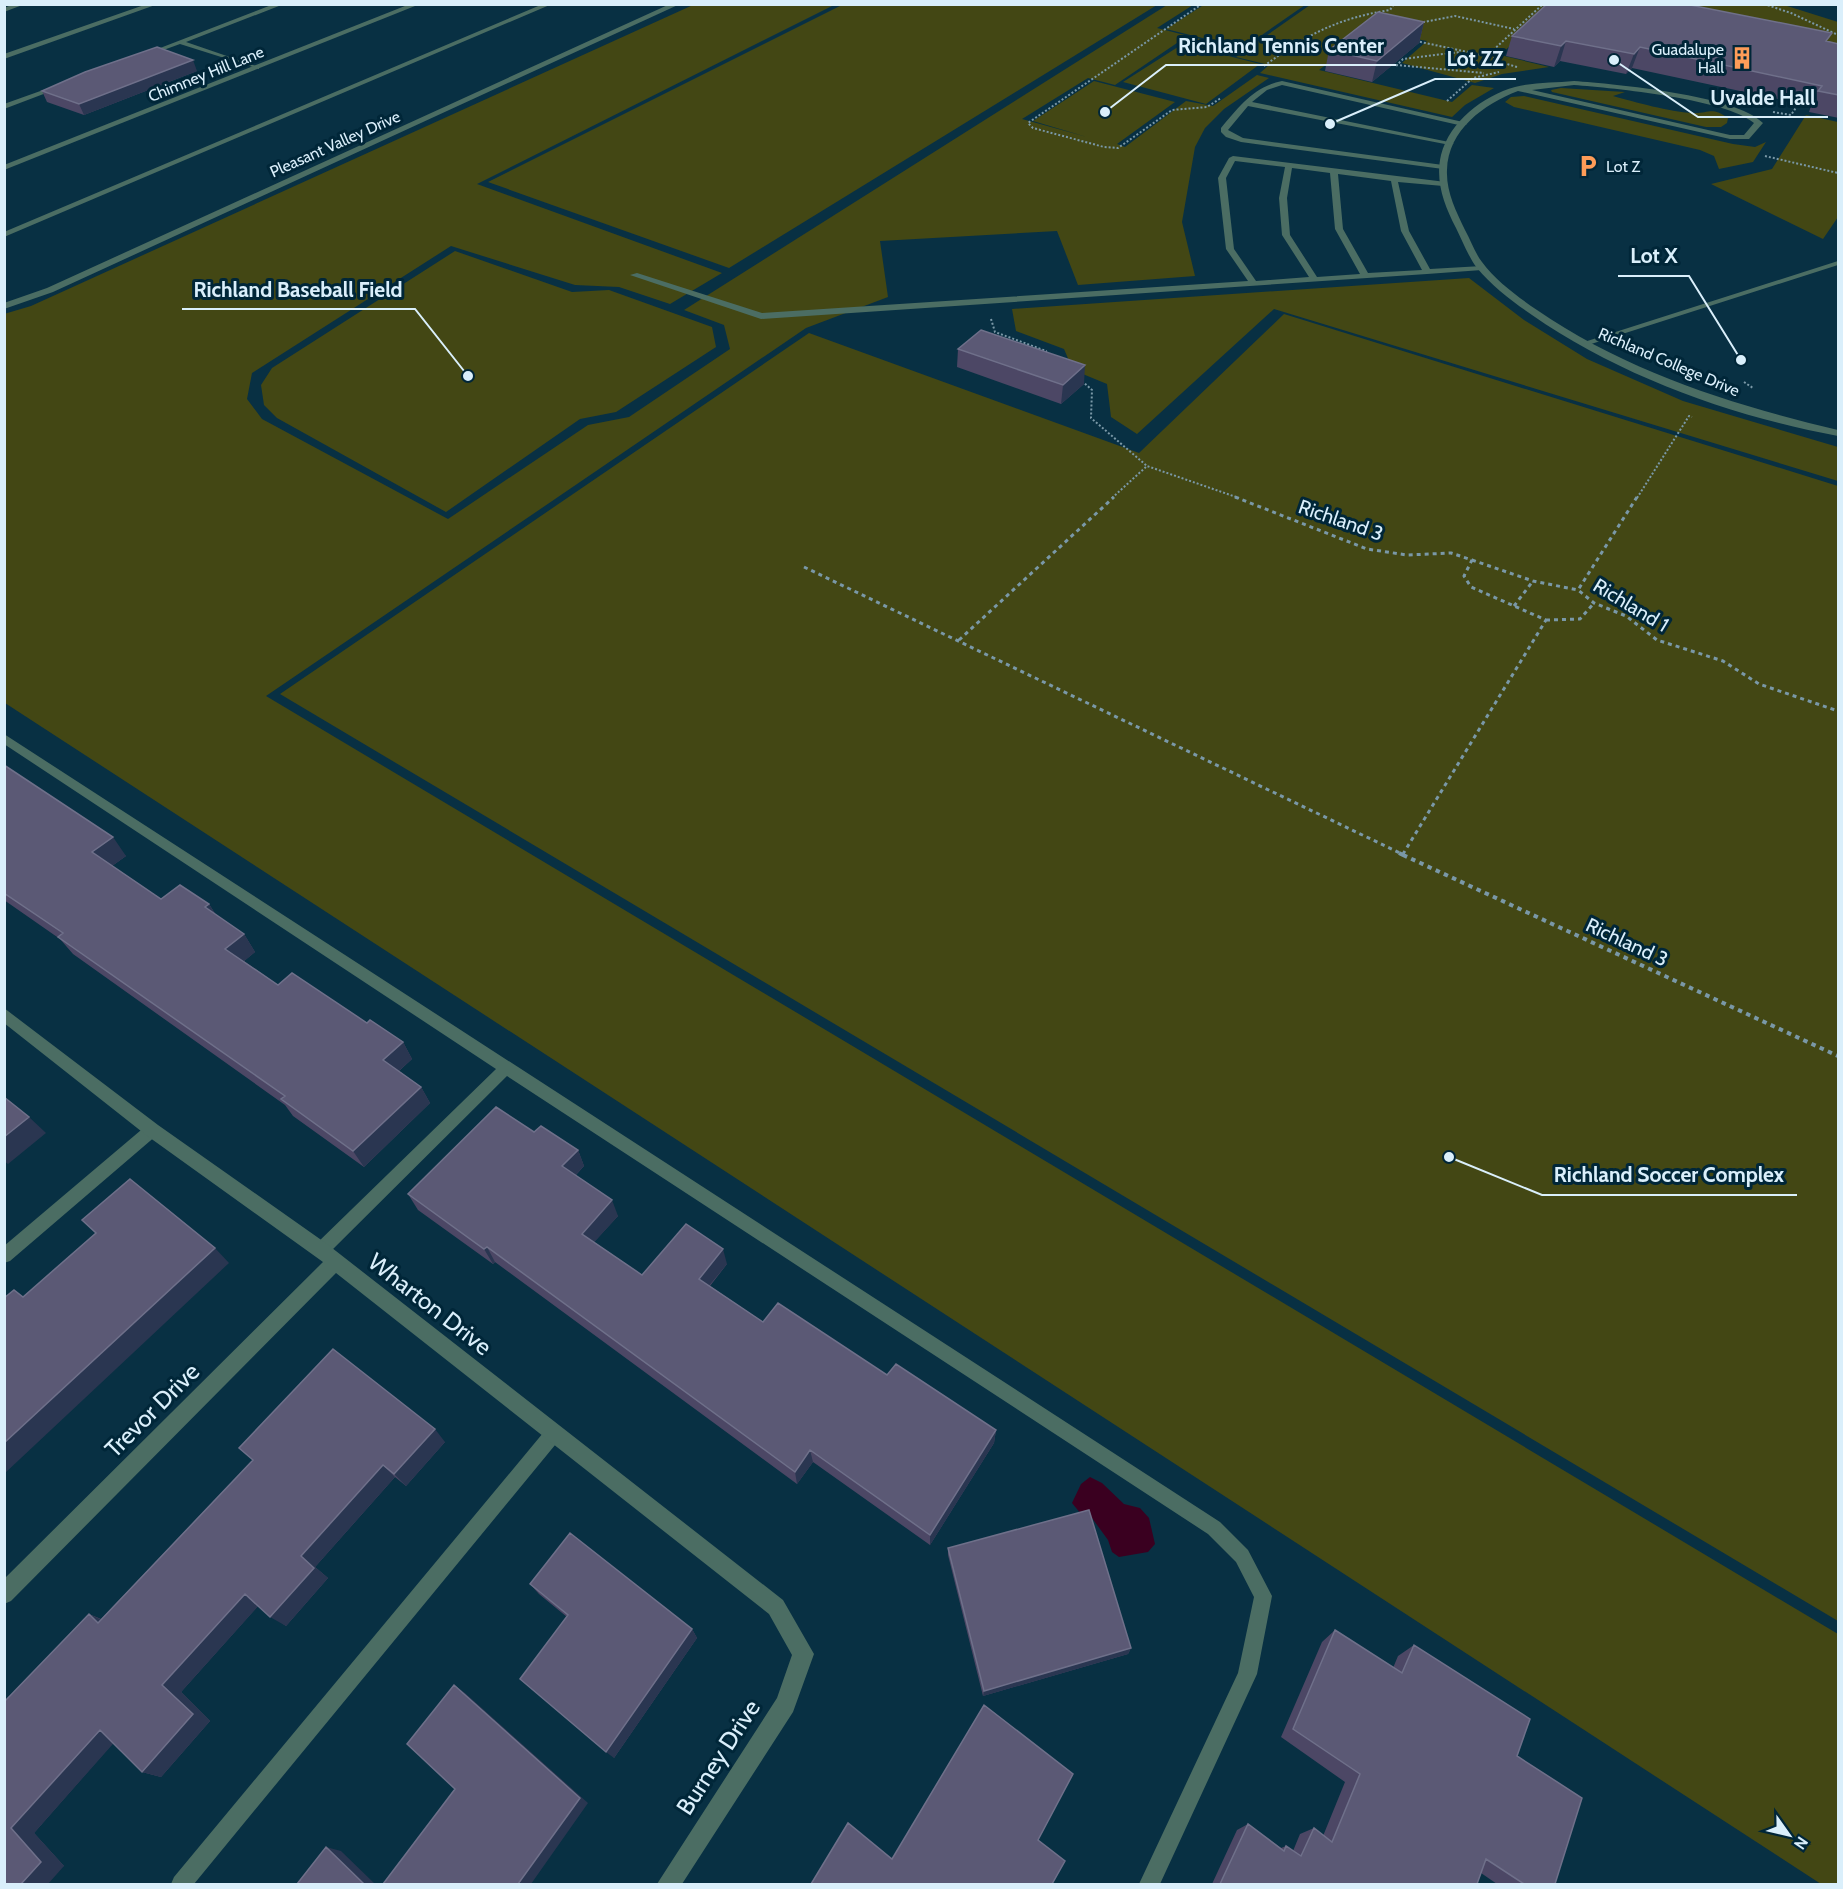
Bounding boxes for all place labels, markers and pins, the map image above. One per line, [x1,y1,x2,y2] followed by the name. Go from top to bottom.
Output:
[1166,26,1396,65] callout: Richland Tennis Center
[1435,40,1516,79] callout: Lot ZZ
[1651,40,1724,77] place label: Guadalupe Hall
[1729,45,1755,71] building icon: Guadalupe Hall
[1698,78,1828,117] callout: Uvalde Hall
[1575,153,1601,179] parking icon: Lot Z
[1606,157,1641,176] place label: Lot Z
[1618,237,1689,276] callout: Lot X
[182,270,415,309] callout: Richland Baseball Field
[1542,1156,1797,1195] callout: Richland Soccer Complex

